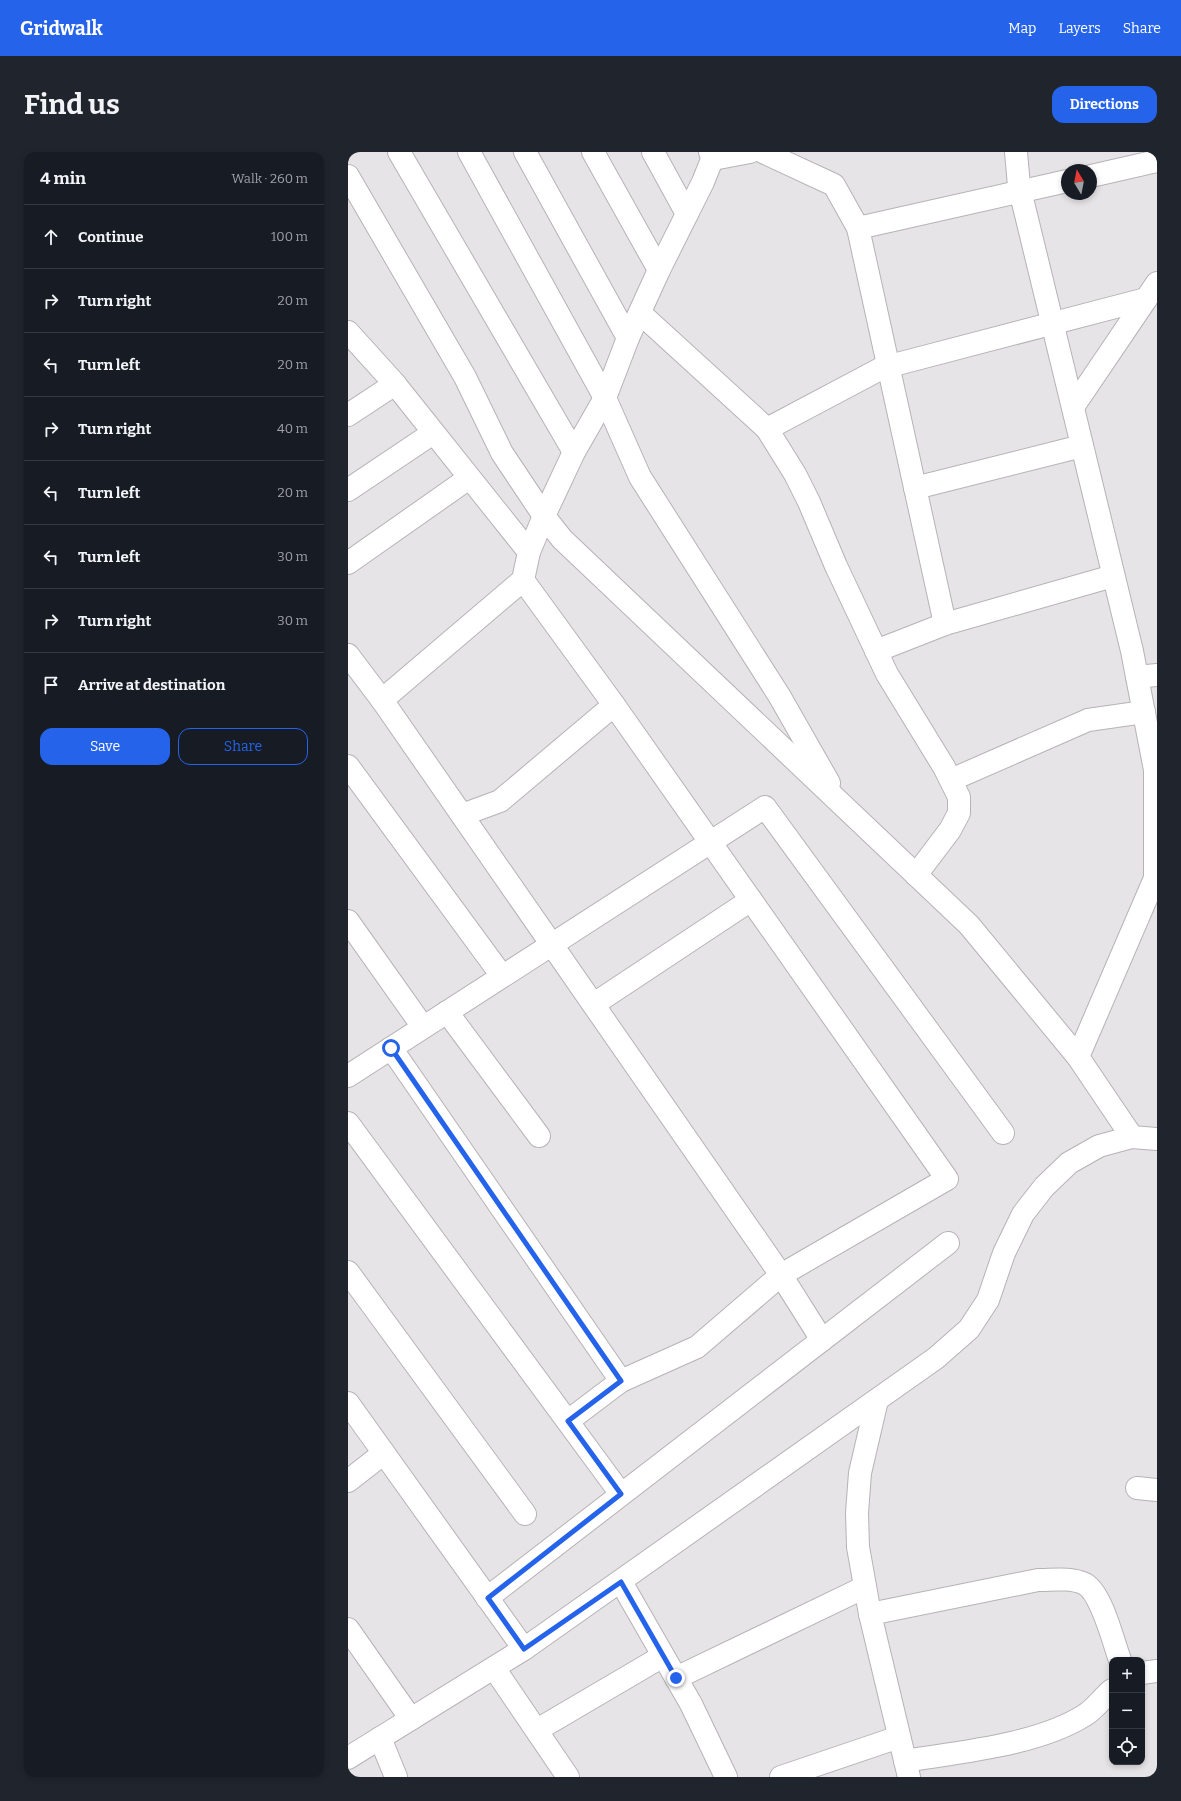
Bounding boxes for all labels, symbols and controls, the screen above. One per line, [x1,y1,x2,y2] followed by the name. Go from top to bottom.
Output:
[20,17,103,40] text: Gridwalk
[1008,20,1036,37] text: Map
[1058,20,1101,37] text: Layers
[1123,20,1161,37] text: Share
[1052,86,1157,123] button: Directions
[24,88,120,121] text: Find us
[1061,164,1097,200] north arrow
[40,168,86,189] text: 4 min
[232,171,308,186] text: Walk · 260 m
[40,226,62,248] icon: ahead
[78,228,144,246] text: Continue
[271,229,308,244] text: 100 m
[40,290,62,312] icon: right
[78,292,151,310] text: Turn right
[278,293,308,308] text: 20 m
[40,354,62,376] icon: left
[78,356,140,374] text: Turn left
[278,357,308,372] text: 20 m
[40,418,62,440] icon: right
[78,420,151,438] text: Turn right
[277,421,308,436] text: 40 m
[40,482,62,504] icon: left
[78,484,140,502] text: Turn left
[278,485,308,500] text: 20 m
[40,546,62,568] icon: left
[78,548,140,566] text: Turn left
[277,549,308,564] text: 30 m
[40,610,62,632] icon: right
[78,612,151,630] text: Turn right
[277,613,308,628] text: 30 m
[40,674,62,696] icon: arrive
[78,676,225,694] text: Arrive at destination
[40,728,170,765] button: Save
[178,728,308,765] button: Share
[382,1039,400,1057] route start
[1109,1657,1145,1765] map controls
[1109,1657,1145,1693] button: +
[667,1669,685,1687] route end
[1109,1693,1145,1729] button: −
[1109,1729,1145,1765] button: locate

